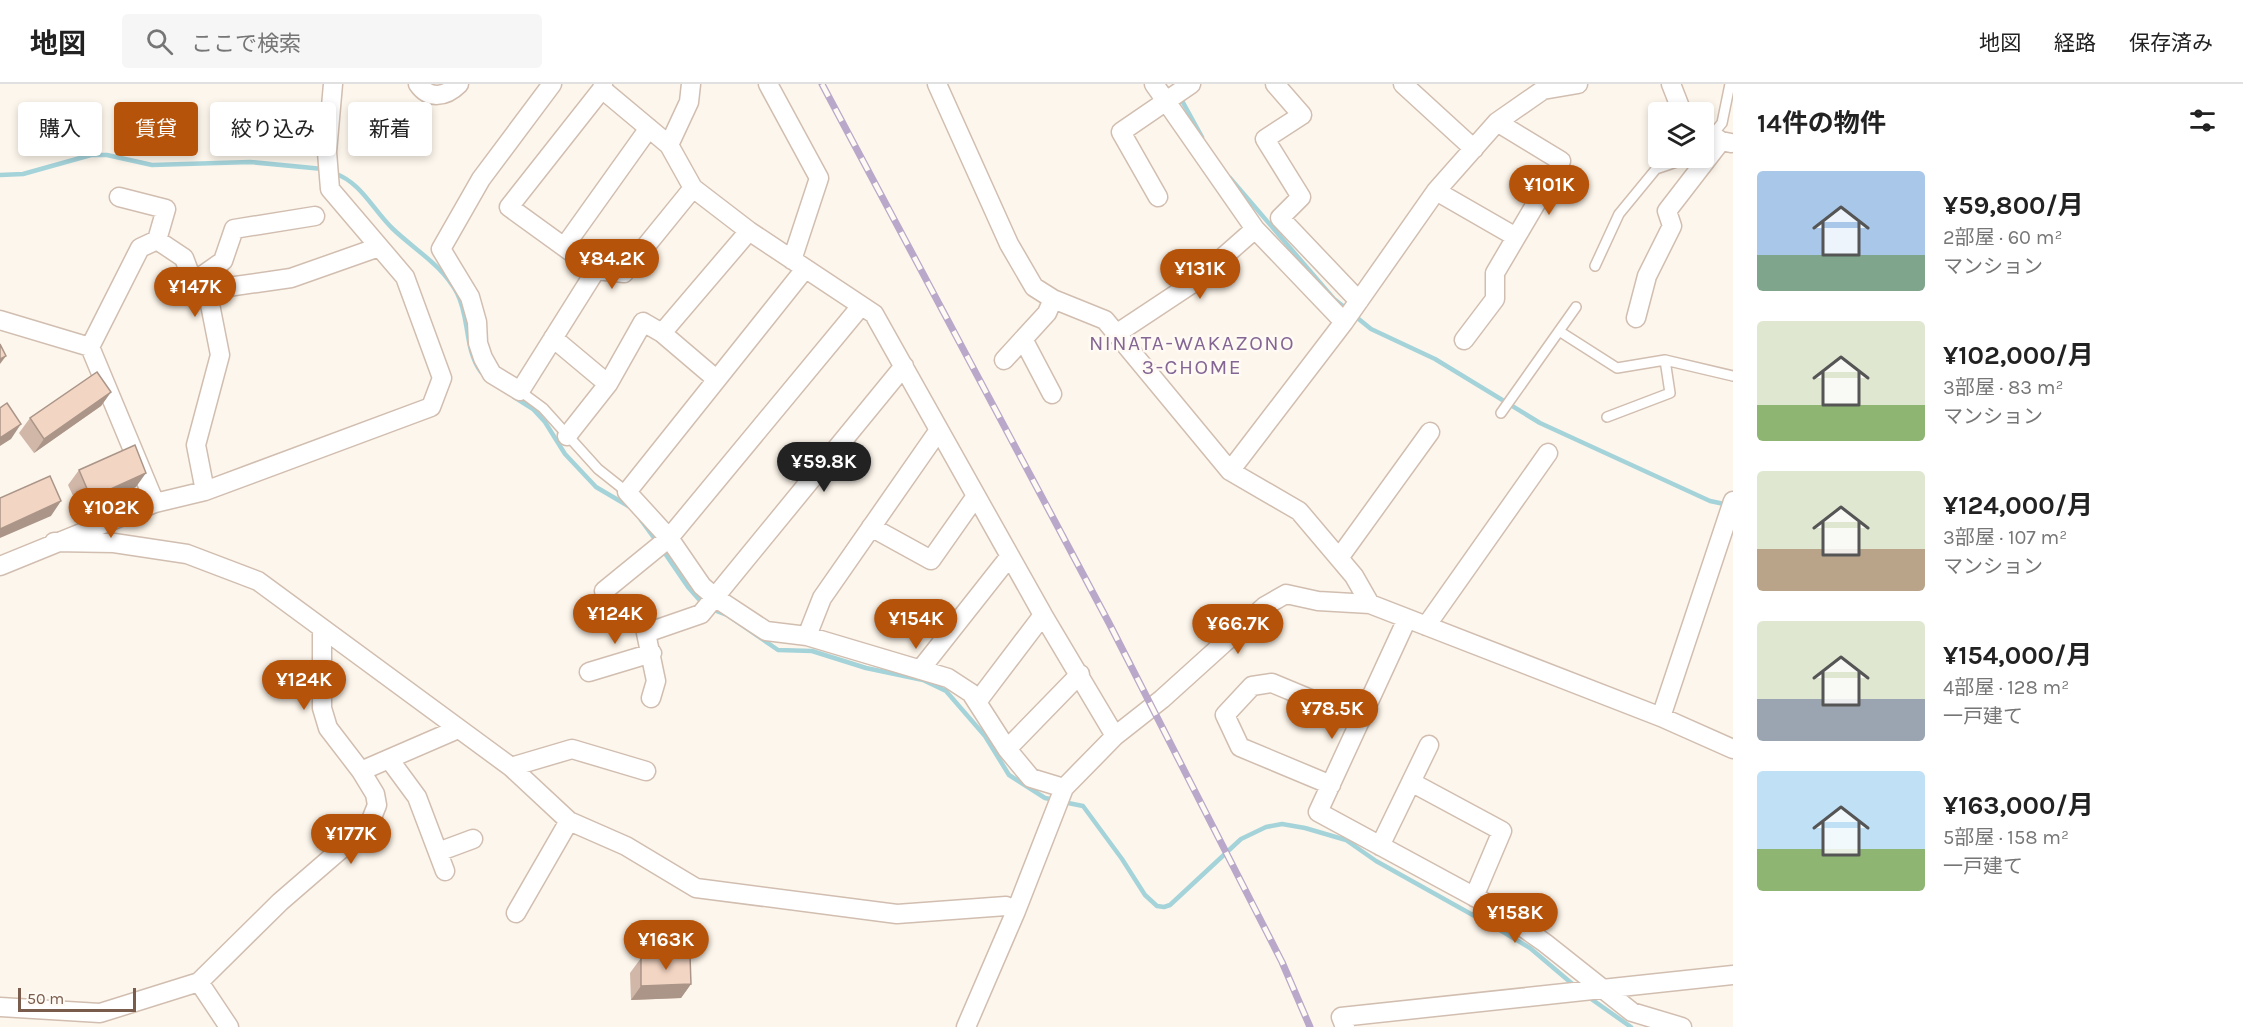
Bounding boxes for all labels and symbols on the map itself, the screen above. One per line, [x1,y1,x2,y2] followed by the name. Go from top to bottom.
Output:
[1507,165,1591,216] pin: ¥101K
[563,239,661,290] pin: ¥84.2K
[1158,249,1242,300] pin: ¥131K
[153,267,237,318] pin: ¥147K
[1089,331,1295,379] district label: NINATA-WAKAZONO 3-CHOME
[775,442,873,493] pin: ¥59.8K
[69,488,153,539] pin: ¥102K
[573,594,657,645] pin: ¥124K
[874,599,958,650] pin: ¥154K
[1189,604,1287,655] pin: ¥66.7K
[262,660,346,711] pin: ¥124K
[1283,689,1381,740] pin: ¥78.5K
[309,814,393,865] pin: ¥177K
[1473,893,1557,944] pin: ¥158K
[624,920,708,971] pin: ¥163K
[18,985,136,1012] scale bar

